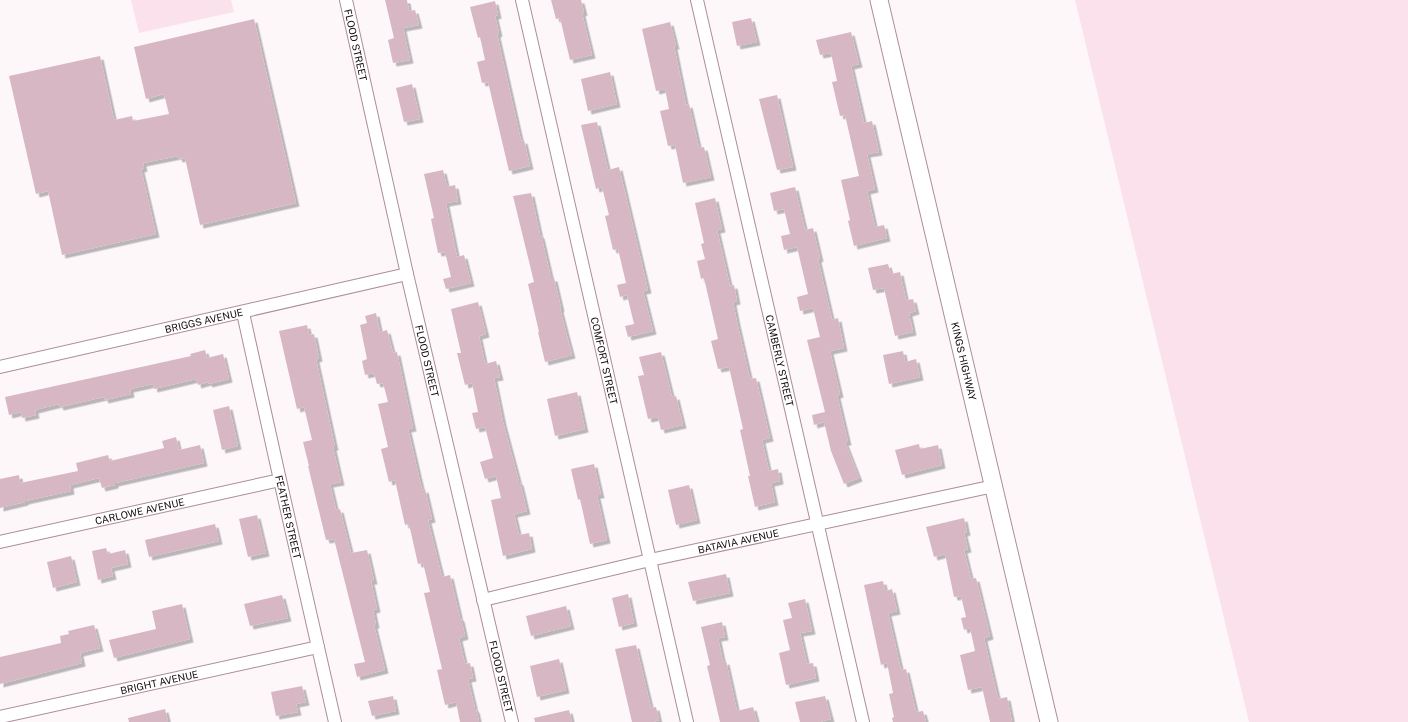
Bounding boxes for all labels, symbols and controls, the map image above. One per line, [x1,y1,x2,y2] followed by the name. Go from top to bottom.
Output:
[342,8,370,82] street label: FLOOD STREET
[163,306,244,335] street label: BRIGGS AVENUE
[764,314,796,408] street label: CAMBERLY STREET
[589,316,620,406] street label: COMFORT STREET
[949,321,979,401] street label: KINGS HIGHWAY
[413,324,442,398] street label: FLOOD STREET
[273,474,304,560] street label: FEATHER STREET
[94,495,185,527] street label: CARLOWE AVENUE
[697,526,780,556] street label: BATAVIA AVENUE
[487,639,516,714] street label: FLOOD STREET
[119,668,199,696] street label: BRIGHT AVENUE

